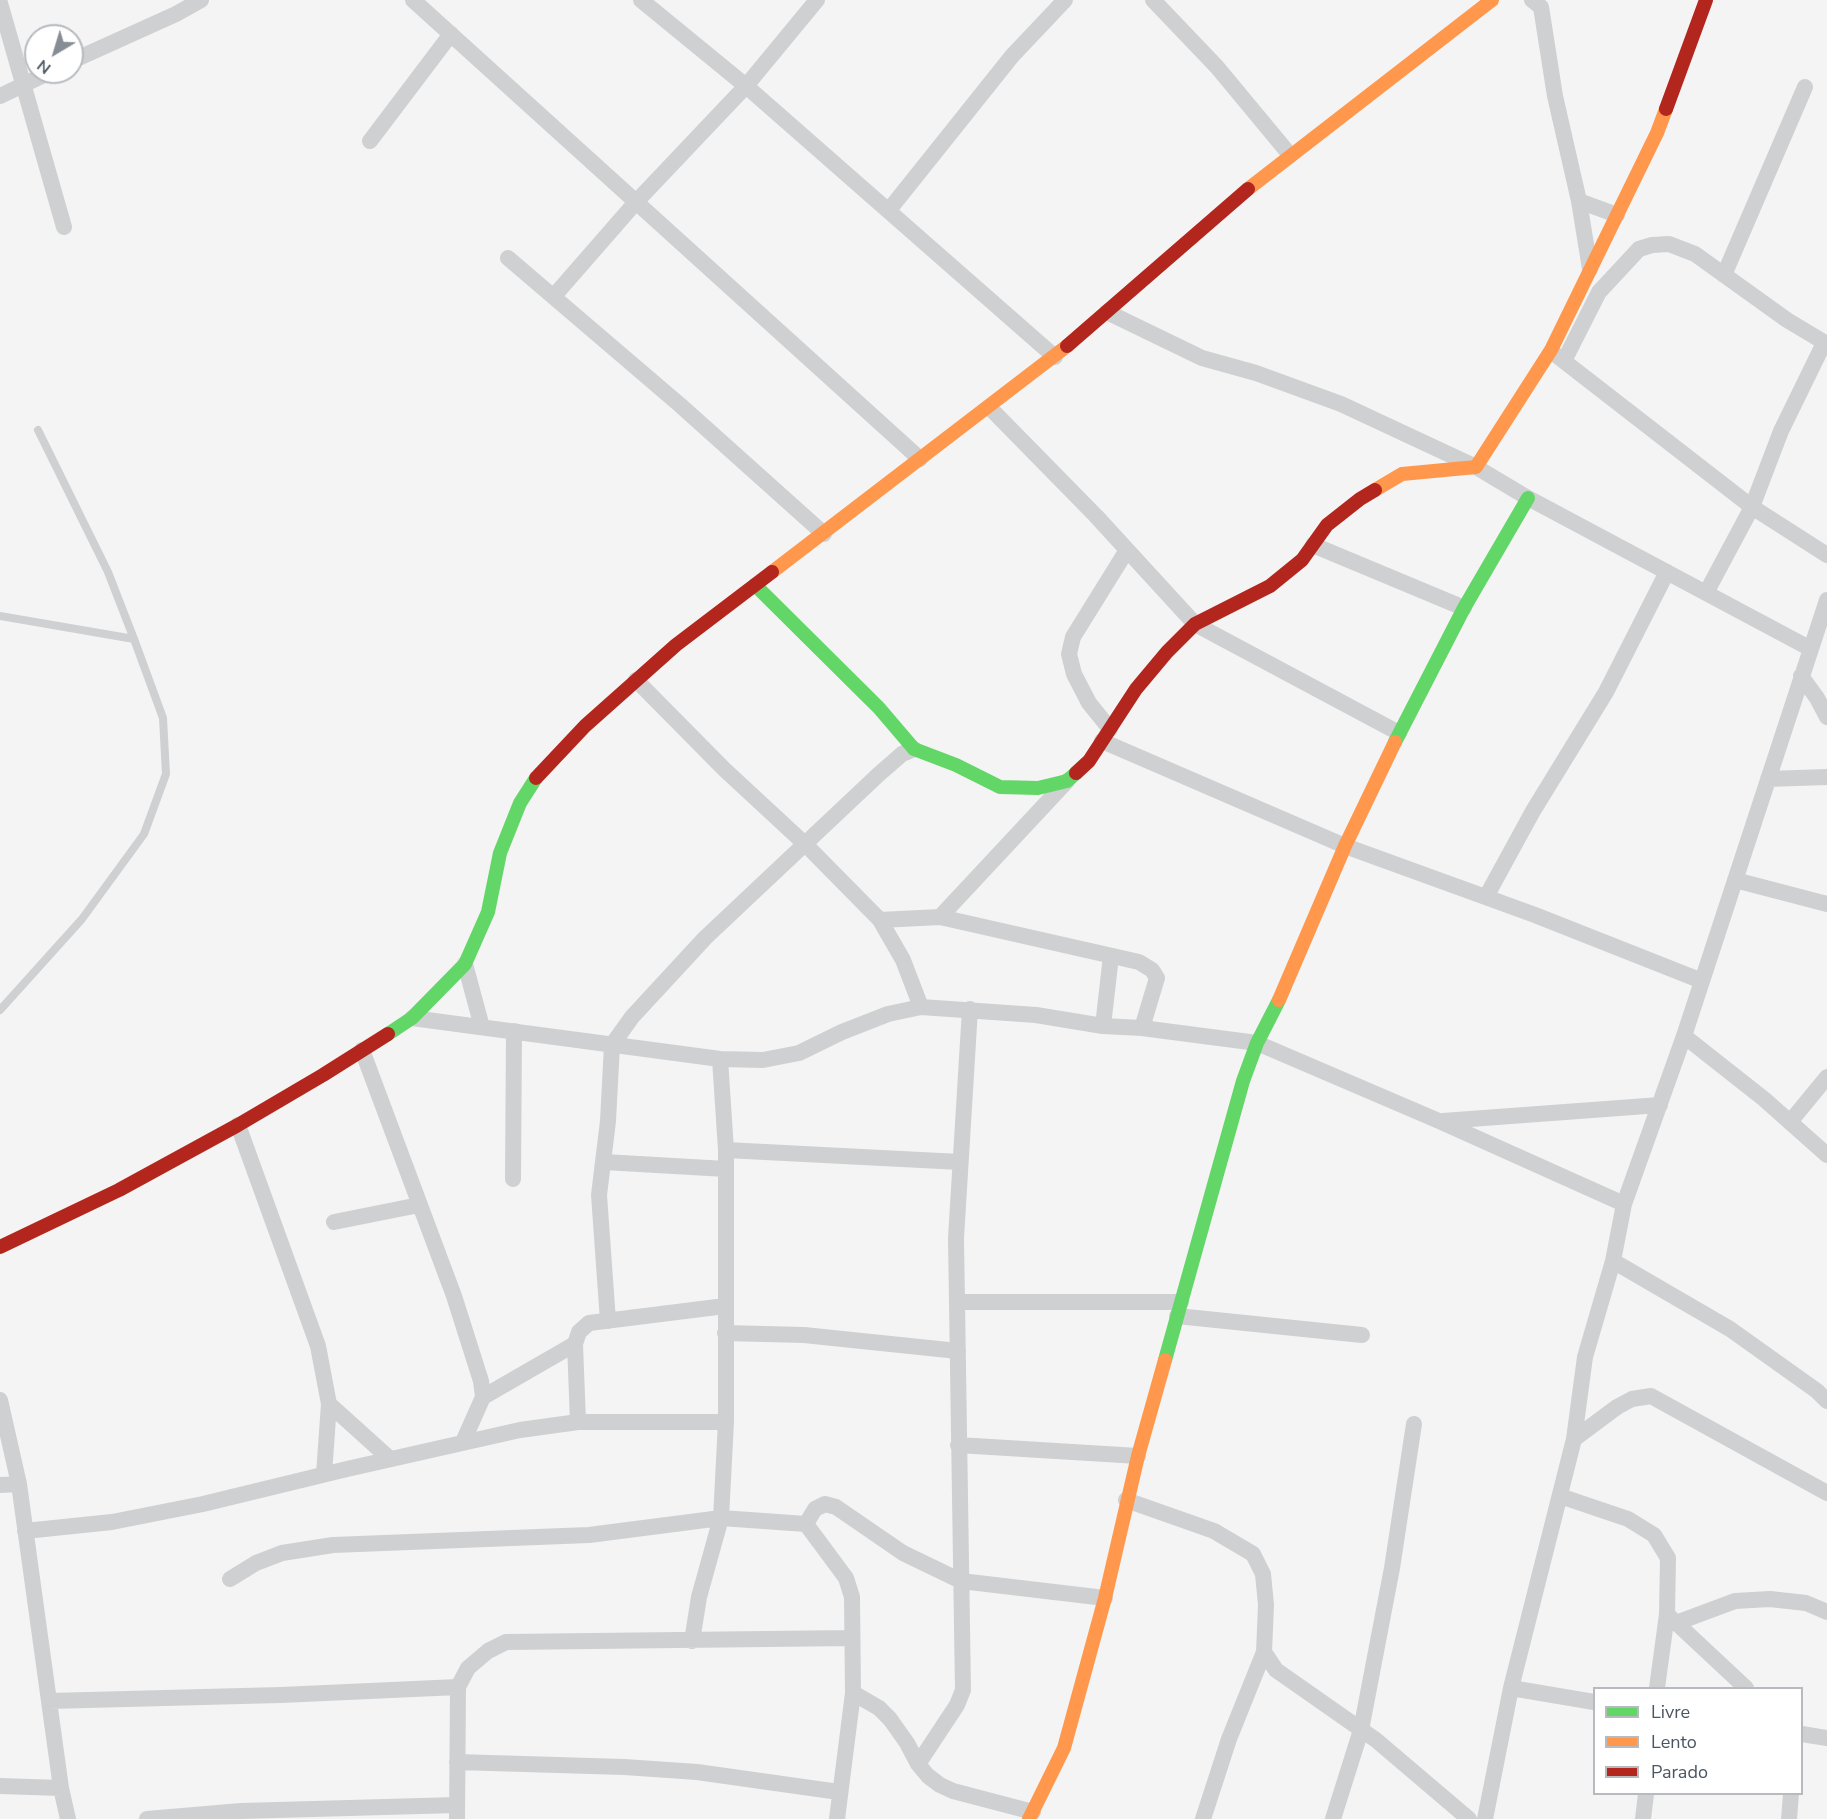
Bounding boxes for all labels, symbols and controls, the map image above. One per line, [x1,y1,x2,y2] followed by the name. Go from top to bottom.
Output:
[24,24,84,84] north arrow
[33,54,56,79] text: N
[1593,1687,1803,1795] legend
[1651,1700,1690,1724] text: Livre
[1651,1730,1697,1754] text: Lento
[1651,1760,1708,1784] text: Parado

